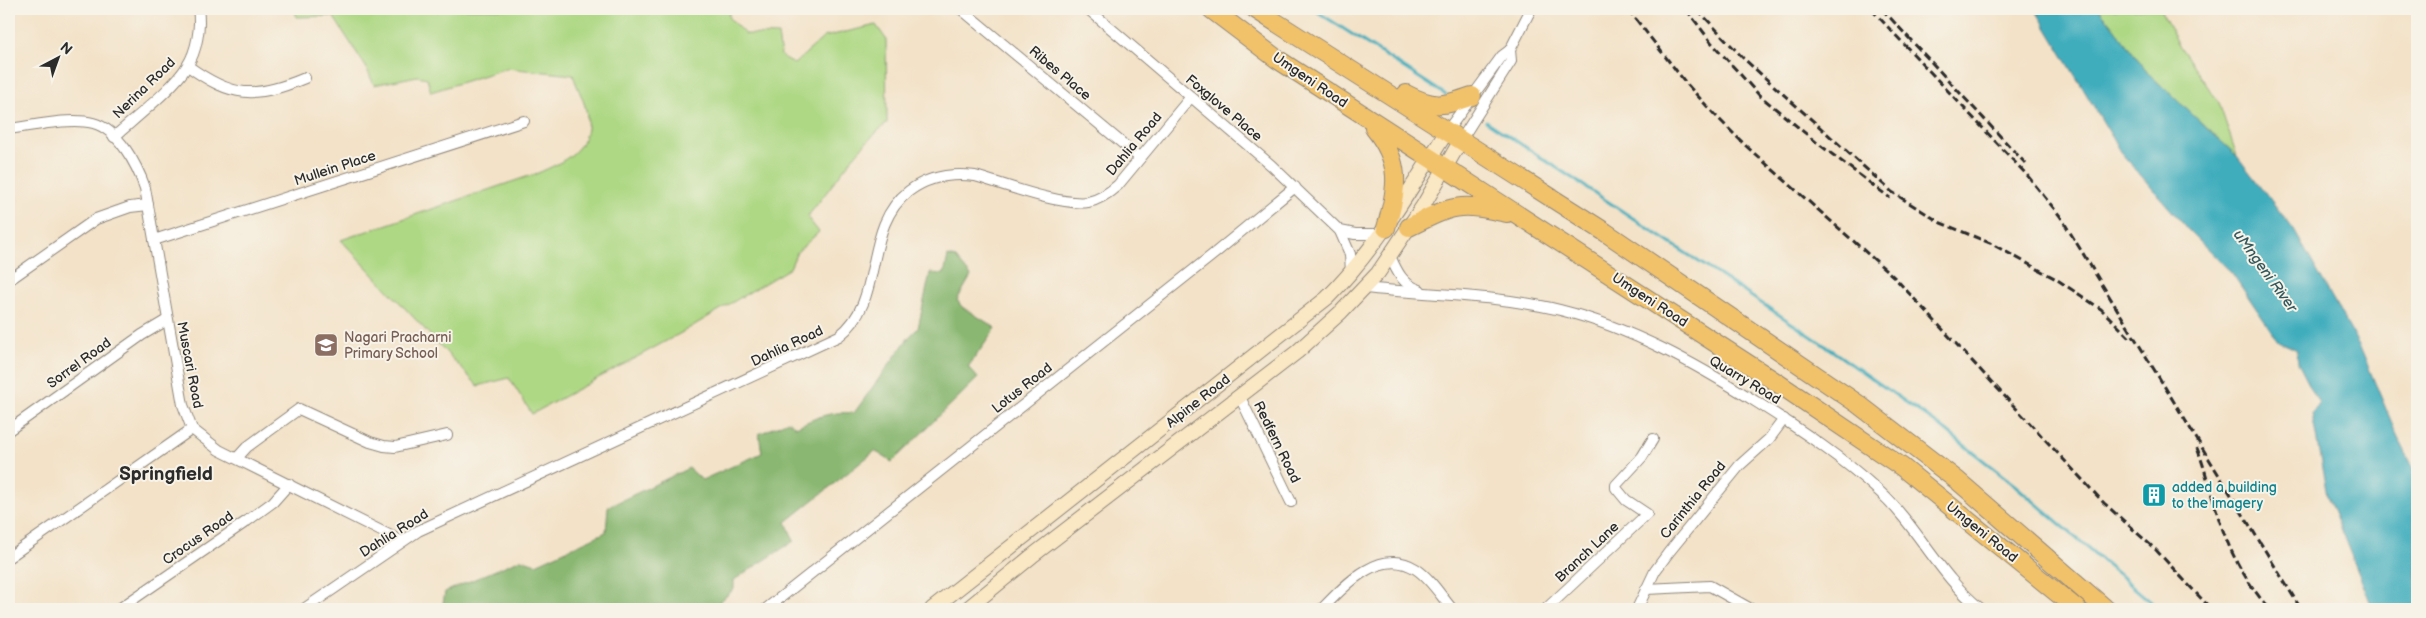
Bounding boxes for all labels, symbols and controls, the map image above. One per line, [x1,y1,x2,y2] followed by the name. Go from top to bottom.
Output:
[32,32,82,82] north arrow
[57,39,76,58] text: N
[1026,42,1094,104] street label: Ribes Place
[1269,49,1351,111] street label: Umgeni Road
[109,54,179,122] street label: Nerina Road
[1182,71,1266,145] street label: Foxglove Place
[1103,109,1165,179] street label: Dahlia Road
[292,147,378,189] street label: Mullein Place
[2229,226,2302,317] water label: uMngeni River
[1609,269,1691,331] street label: Umgeni Road
[173,320,207,410] street label: Muscari Road
[748,322,826,370] street label: Dahlia Road
[344,329,451,362] place label: Nagari Pracharni Primary School
[313,332,339,358] school or university icon: Nagari Pracharni Primary School
[44,334,114,392] street label: Sorrel Road
[1706,352,1784,408] street label: Quarry Road
[988,359,1056,417] street label: Lotus Road
[1162,371,1234,431] street label: Alpine Road
[1250,398,1304,486] street label: Redfern Road
[1657,458,1729,542] street label: Carinthia Road
[119,463,213,486] district label: Springfield
[2172,479,2277,512] place label: added a building to the imagery
[2141,482,2167,508] building icon: added a building to the imagery
[1943,498,2021,566] street label: Umgeni Road
[357,505,431,561] street label: Dahlia Road
[159,507,237,569] street label: Crocus Road
[1552,518,1622,586] street label: Branch Lane

